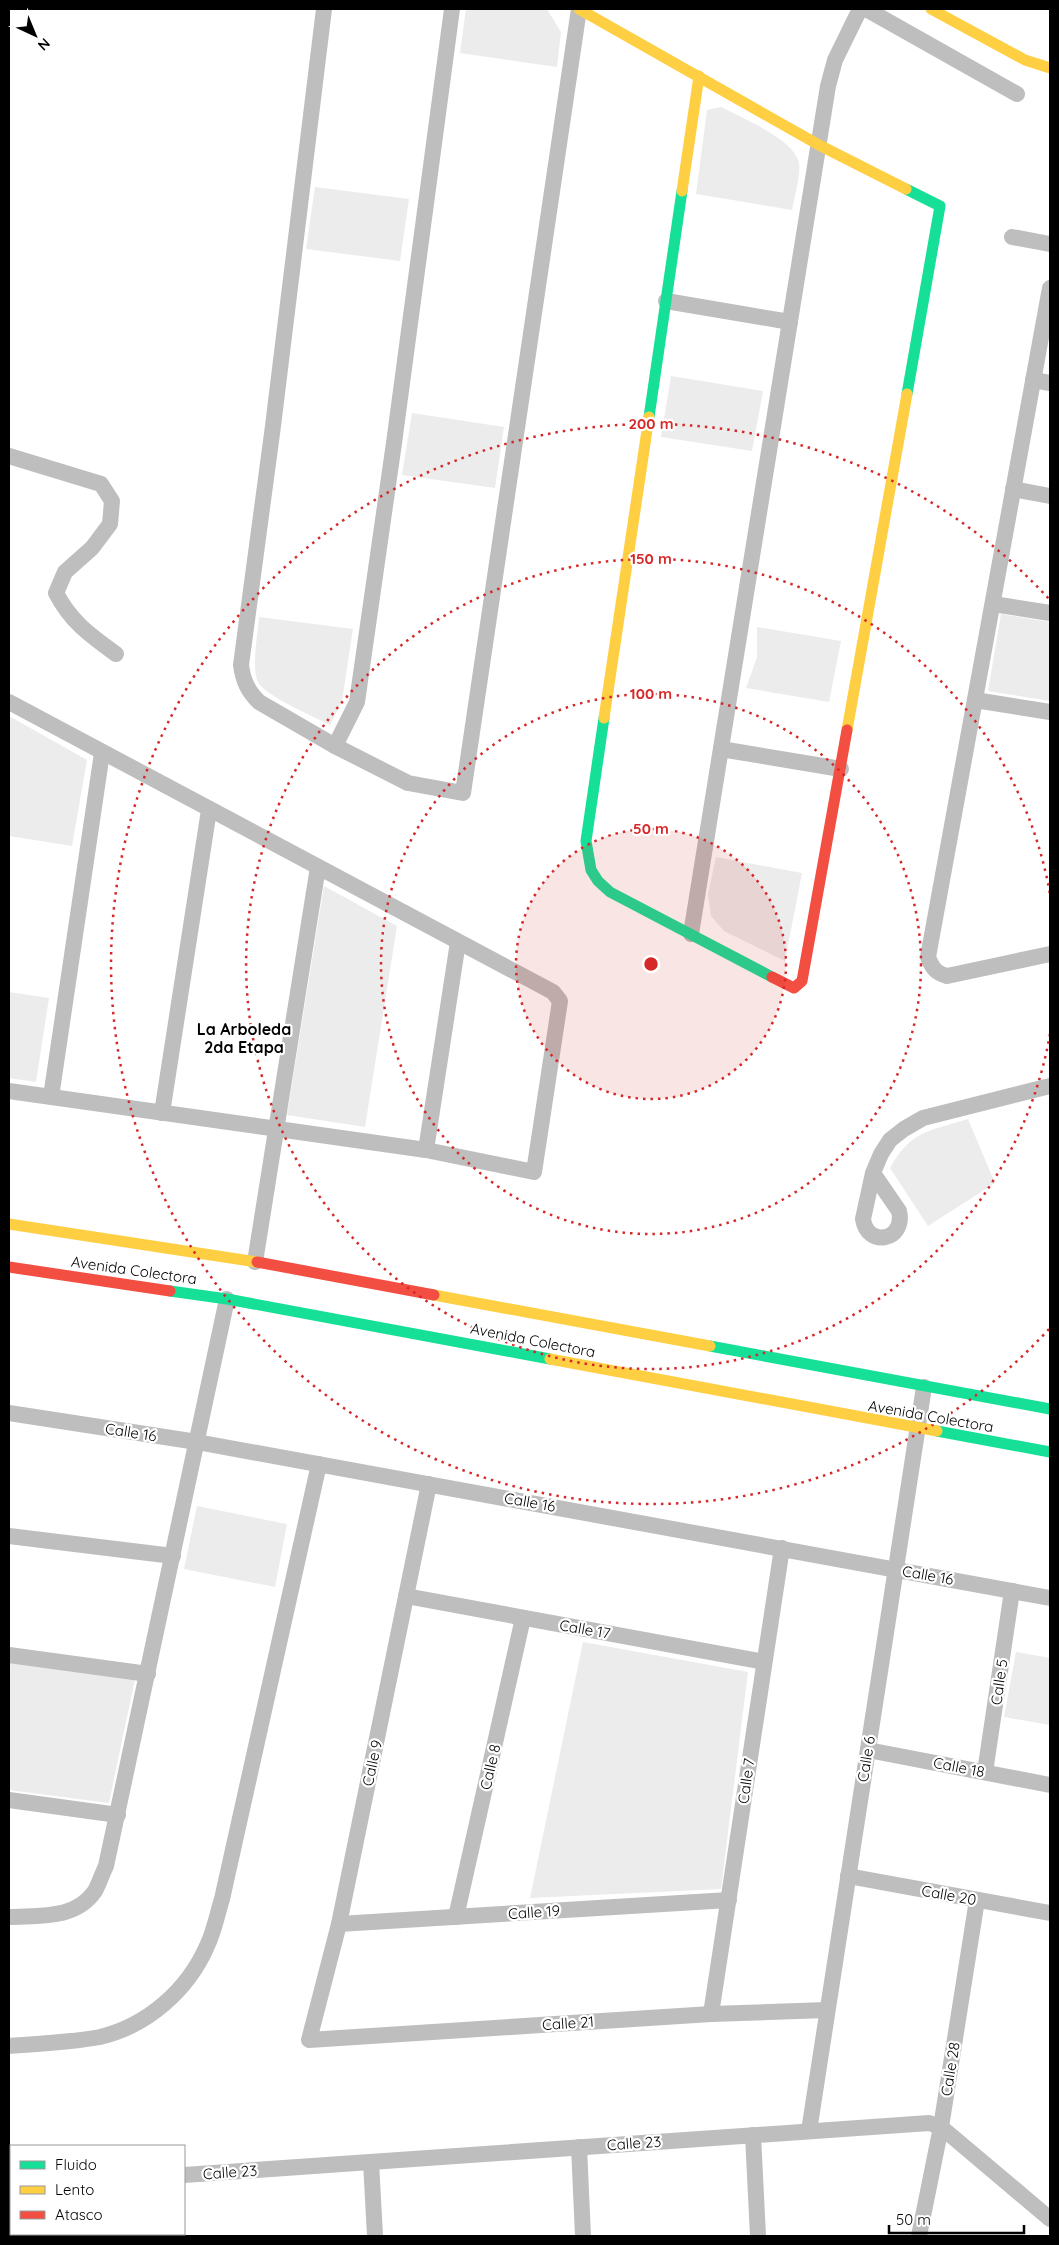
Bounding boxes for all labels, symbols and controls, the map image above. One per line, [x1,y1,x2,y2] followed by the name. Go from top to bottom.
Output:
[10,10,60,60] north arrow
[34,34,54,54] text: N
[629,414,674,433] text: 200 m
[630,549,672,568] text: 150 m
[630,684,672,703] text: 100 m
[633,819,669,838] text: 50 m
[642,955,660,973] centre of rings
[197,1019,291,1057] district label: La Arboleda 2da Etapa
[70,1252,198,1288] street label: Avenida Colectora
[469,1319,597,1361] street label: Avenida Colectora
[867,1396,995,1436] street label: Avenida Colectora
[104,1419,158,1445] street label: Calle 16
[503,1488,557,1516] street label: Calle 16
[901,1561,955,1589] street label: Calle 16
[558,1615,612,1643] street label: Calle 17
[986,1658,1012,1706] street label: Calle 5
[853,1735,879,1783] street label: Calle 6
[358,1738,386,1788] street label: Calle 9
[476,1742,504,1792] street label: Calle 8
[932,1753,986,1781] street label: Calle 18
[733,1757,759,1805] street label: Calle 7
[920,1881,978,1909] street label: Calle 20
[507,1901,561,1923] street label: Calle 19
[541,2012,595,2034] street label: Calle 21
[936,2041,964,2097] street label: Calle 28
[606,2132,662,2154] street label: Calle 23
[10,2145,185,2235] legend
[55,2155,97,2174] text: Fluido
[202,2161,258,2183] street label: Calle 23
[55,2180,94,2199] text: Lento
[889,2202,1024,2234] scale bar
[55,2205,103,2224] text: Atasco
[896,2210,931,2229] text: 50 m

